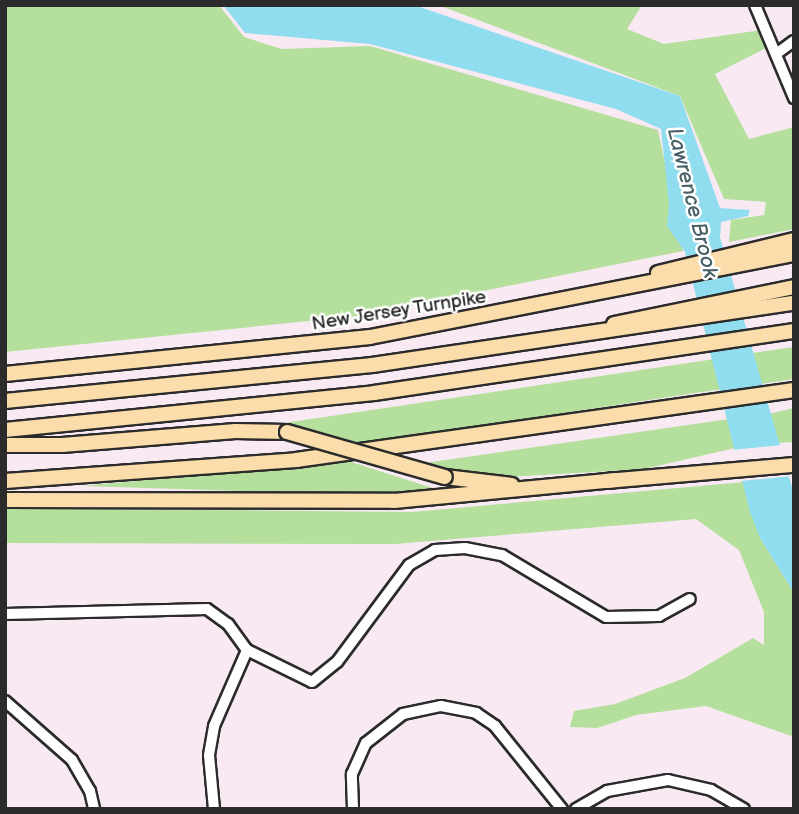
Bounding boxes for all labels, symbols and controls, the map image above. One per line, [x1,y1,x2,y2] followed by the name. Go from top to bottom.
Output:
[661,125,723,281] water label: Lawrence Brook
[309,286,489,336] street label: New Jersey Turnpike

